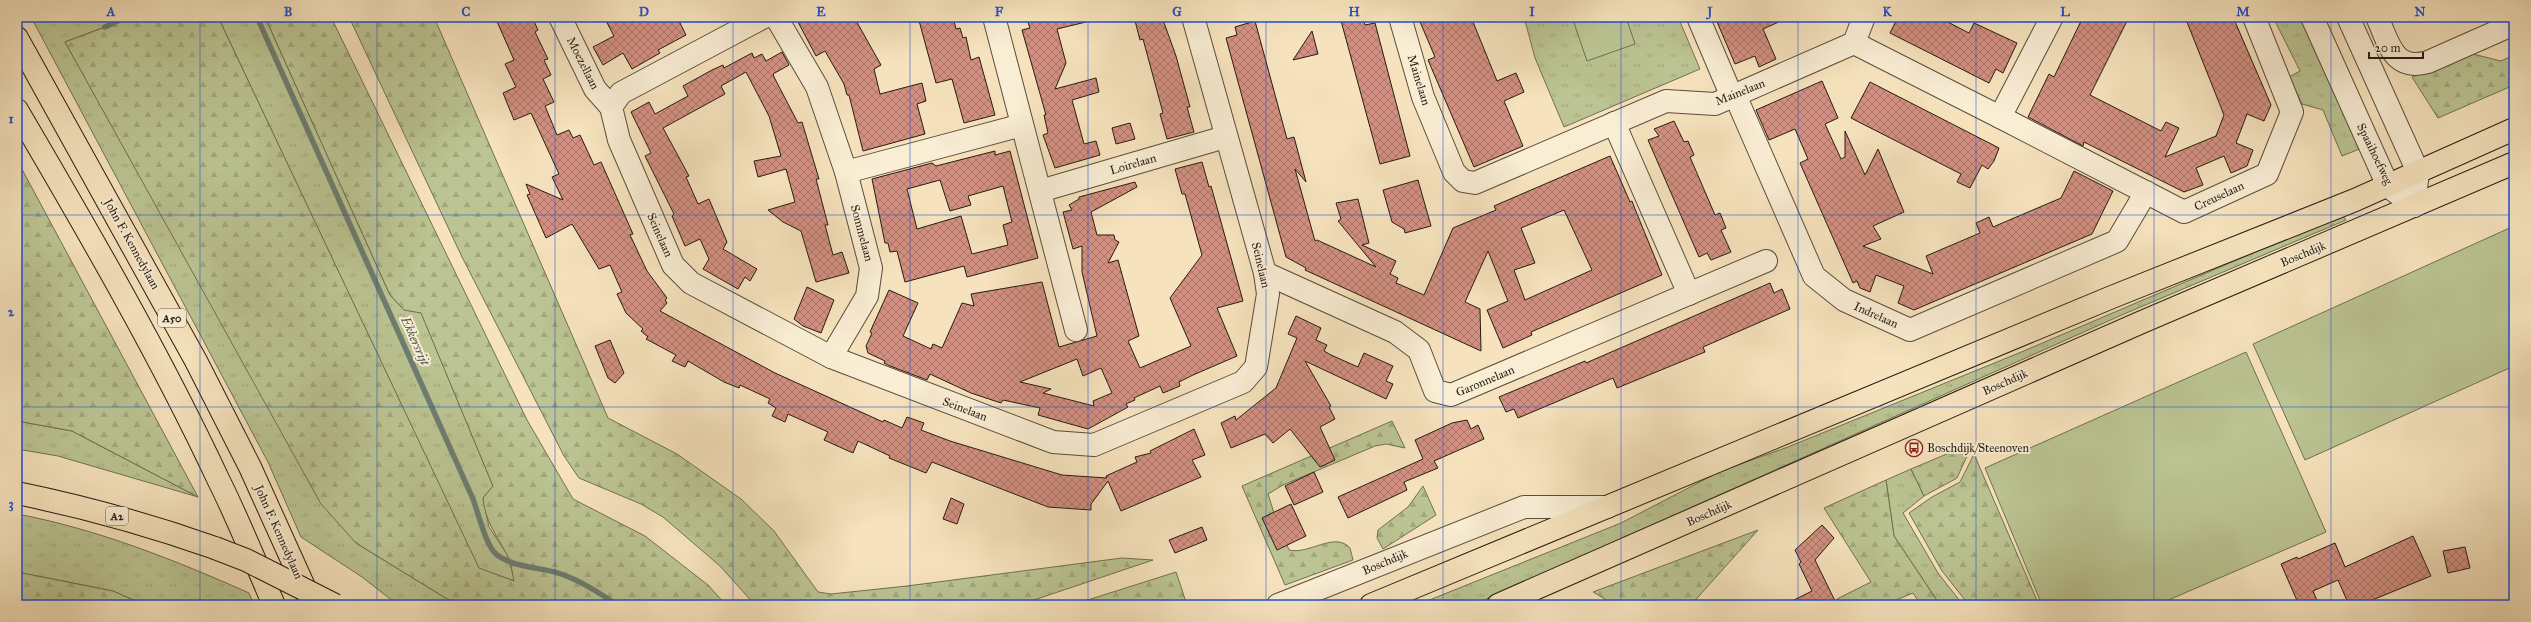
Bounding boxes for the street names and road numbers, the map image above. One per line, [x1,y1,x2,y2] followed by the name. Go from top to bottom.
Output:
[564,34,602,92] street label: Moezellaan
[1405,53,1433,107] street label: Mainelaan
[1713,76,1767,108] street label: Mainelaan
[2353,121,2396,188] street label: Spaaihoefweg
[1108,151,1158,177] street label: Loirelaan
[2192,178,2247,214] street label: Creuselaan
[99,195,163,293] street label: John F. Kennedylaan
[848,203,876,263] street label: Sommelaan
[644,211,676,260] street label: Seinelaan
[2278,238,2328,270] street label: Boschdijk
[1249,241,1273,290] street label: Seinelaan
[1852,299,1901,331] street label: Indrelaan
[158,309,186,327] road number: A50
[1454,362,1517,400] street label: Garonnelaan
[1980,366,2030,398] street label: Boschdijk
[941,394,990,424] street label: Seinelaan
[250,481,306,582] street label: John F. Kennedylaan
[1684,497,1734,529] street label: Boschdijk
[106,507,128,525] road number: A2
[1360,546,1410,578] street label: Boschdijk

